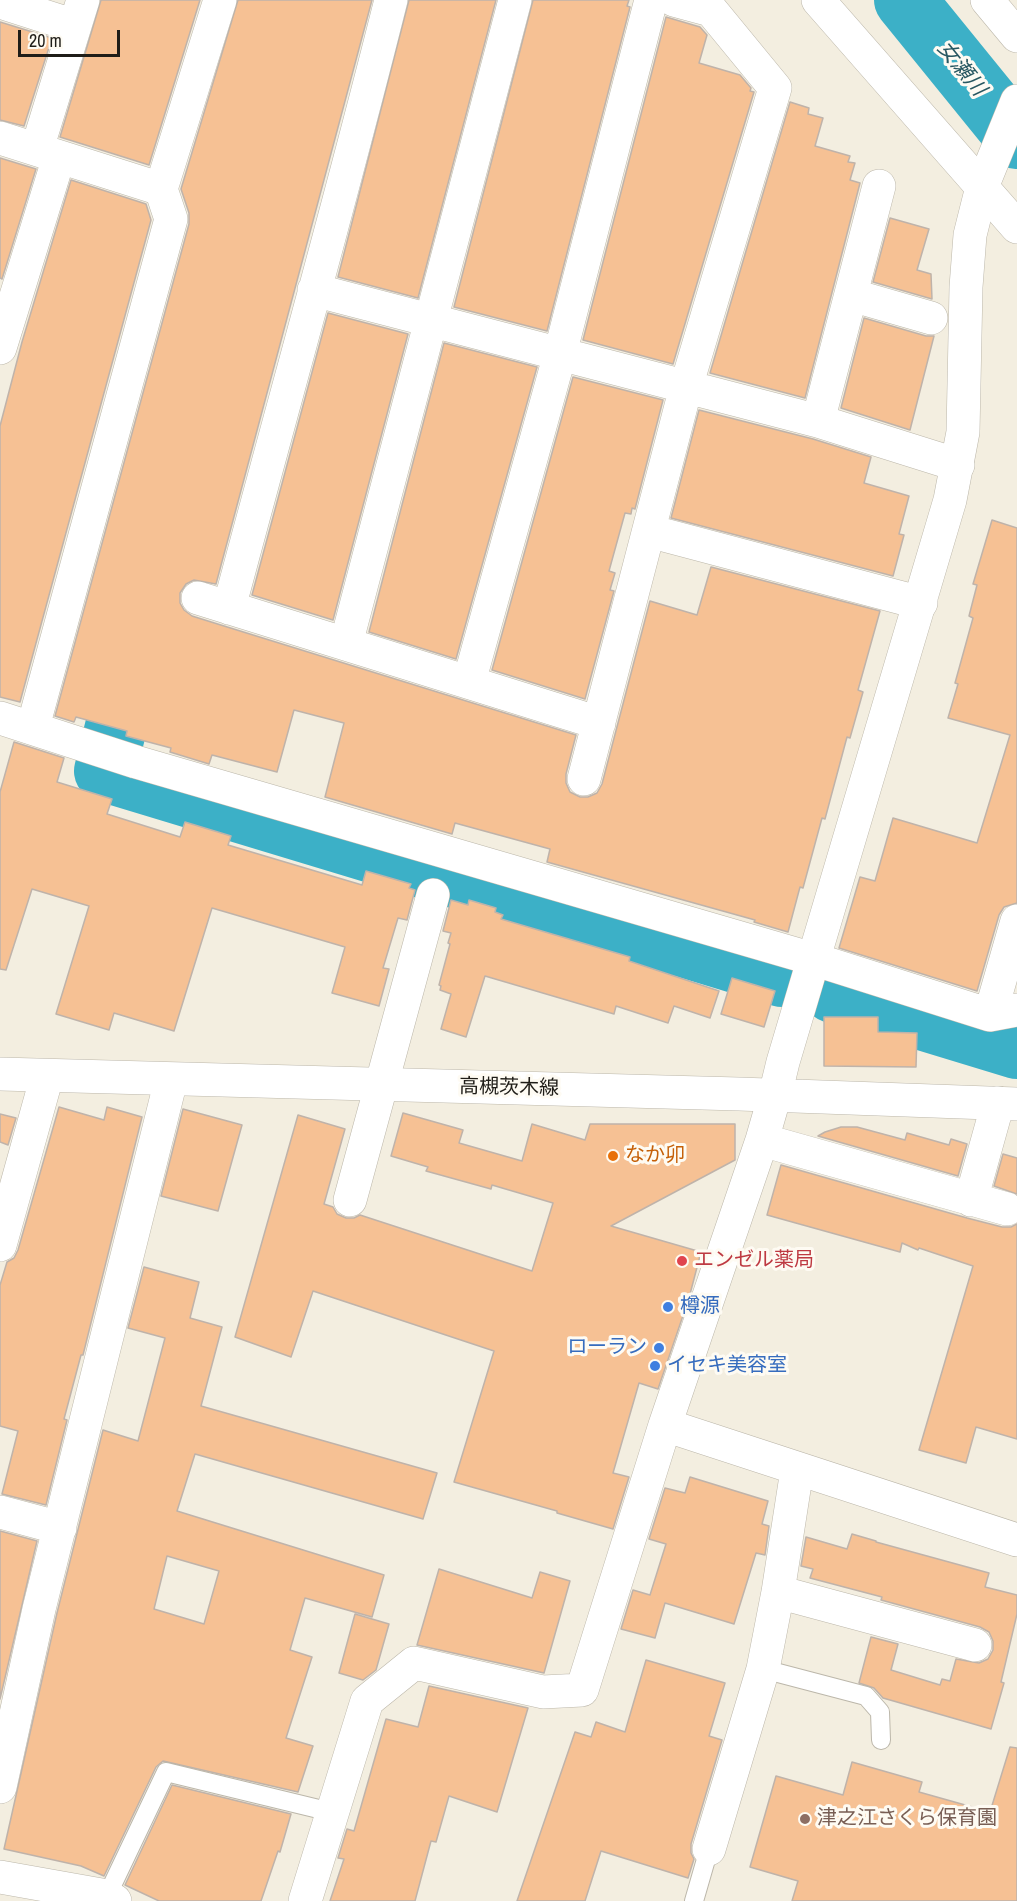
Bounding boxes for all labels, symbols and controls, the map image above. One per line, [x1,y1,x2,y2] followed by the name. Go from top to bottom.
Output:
[21,18,123,56] scale bar
[29,28,62,53] text: 20 m
[931,37,991,101] water label: 女瀬川
[459,1075,559,1101] street label: 高槻茨木線
[625,1144,685,1168] place label: なか卯
[606,1149,620,1163] marker: なか卯
[694,1249,814,1273] place label: エンゼル薬局
[675,1254,689,1268] marker: エンゼル薬局
[680,1295,720,1319] place label: 樽源
[661,1300,675,1314] marker: 樽源
[567,1336,647,1360] place label: ローラン
[652,1341,666,1355] marker: ローラン
[667,1354,787,1378] place label: イセキ美容室
[648,1359,662,1373] marker: イセキ美容室
[817,1807,997,1831] place label: 津之江さくら保育園
[798,1812,812,1826] marker: 津之江さくら保育園

